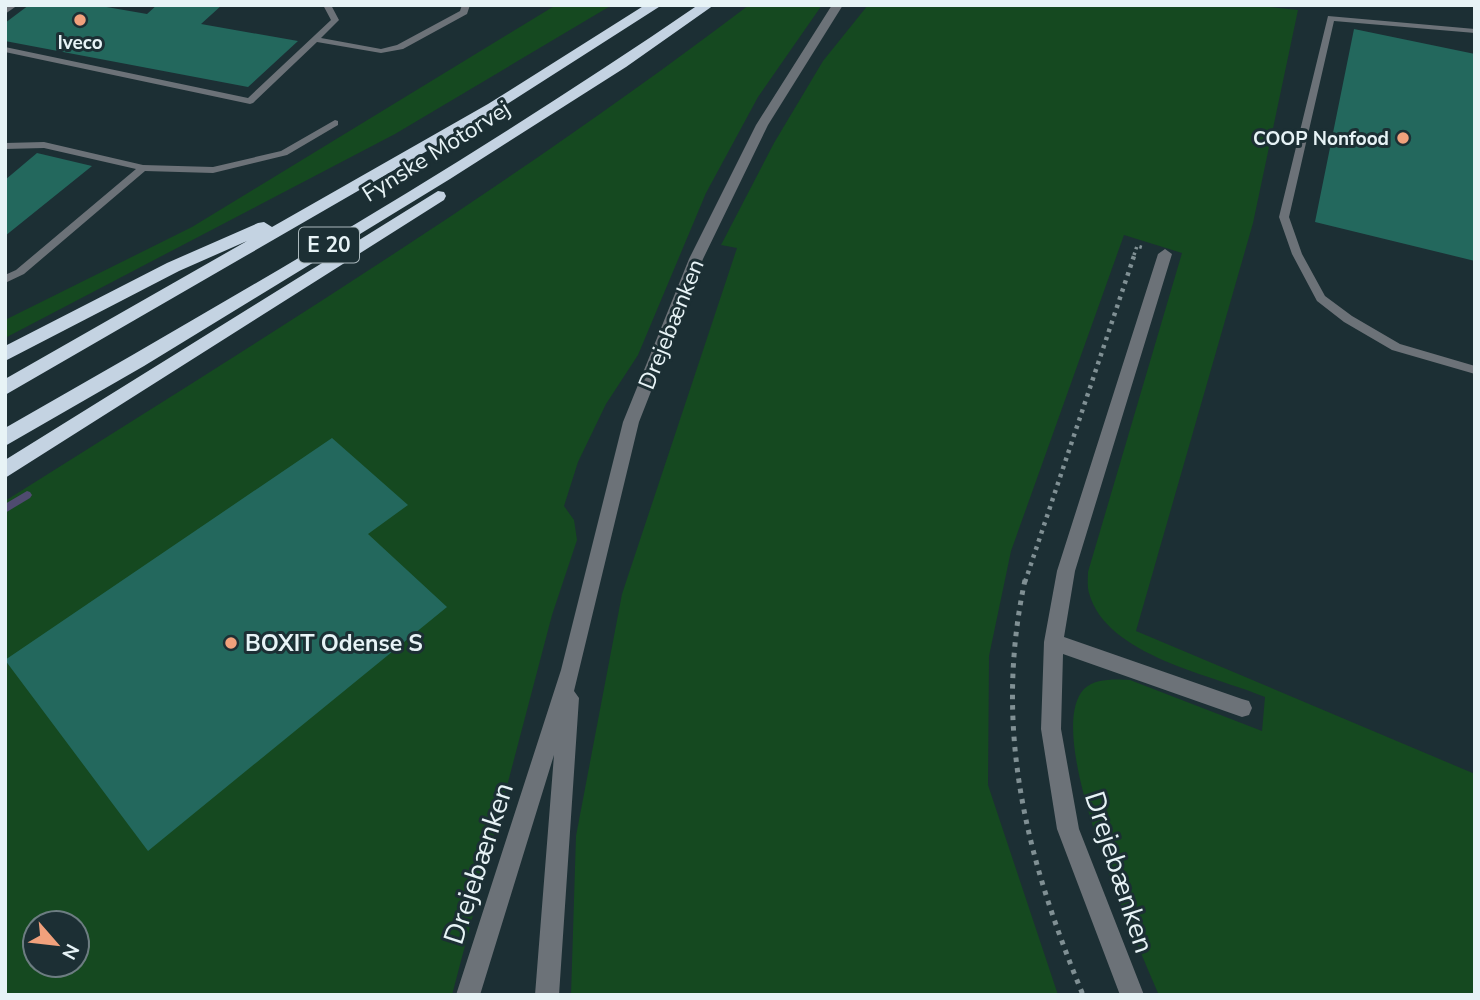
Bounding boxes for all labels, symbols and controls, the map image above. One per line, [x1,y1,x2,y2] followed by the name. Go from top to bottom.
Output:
[72,12,88,28] marker: Iveco
[57,30,103,56] place label: Iveco
[356,93,516,209] street label: Fynske Motorvej
[1253,126,1389,152] place label: COOP Nonfood
[1395,130,1411,146] marker: COOP Nonfood
[299,228,359,262] road number: E 20
[631,254,712,394] street label: Drejebænken
[245,628,423,659] place label: BOXIT Odense S
[223,635,239,651] marker: BOXIT Odense S
[435,778,523,949] street label: Drejebænken
[1075,787,1163,958] street label: Drejebænken
[21,909,91,979] north arrow
[55,939,85,964] text: N

